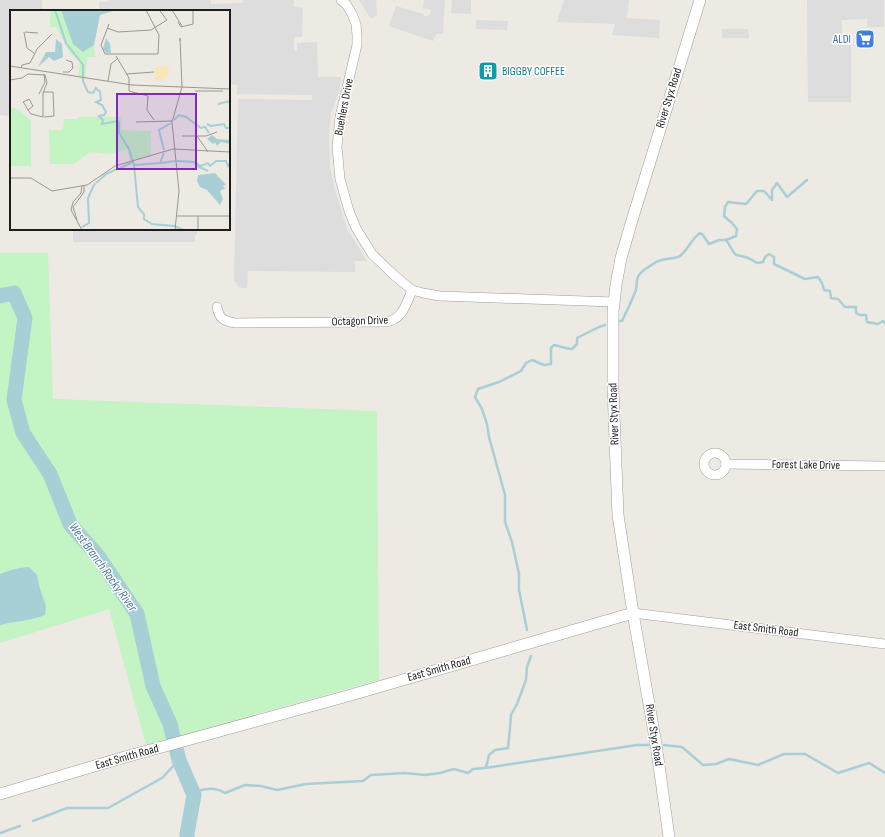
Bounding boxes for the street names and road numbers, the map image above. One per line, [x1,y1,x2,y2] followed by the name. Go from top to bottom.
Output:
[653,66,685,130] street label: River Styx Road
[331,77,357,137] street label: Buehlers Drive
[331,313,389,329] street label: Octagon Drive
[605,383,623,445] street label: River Styx Road
[772,457,841,473] street label: Forest Lake Drive
[733,618,799,640] street label: East Smith Road
[406,653,472,685] street label: East Smith Road
[642,703,666,767] street label: River Styx Road
[94,741,160,773] street label: East Smith Road

